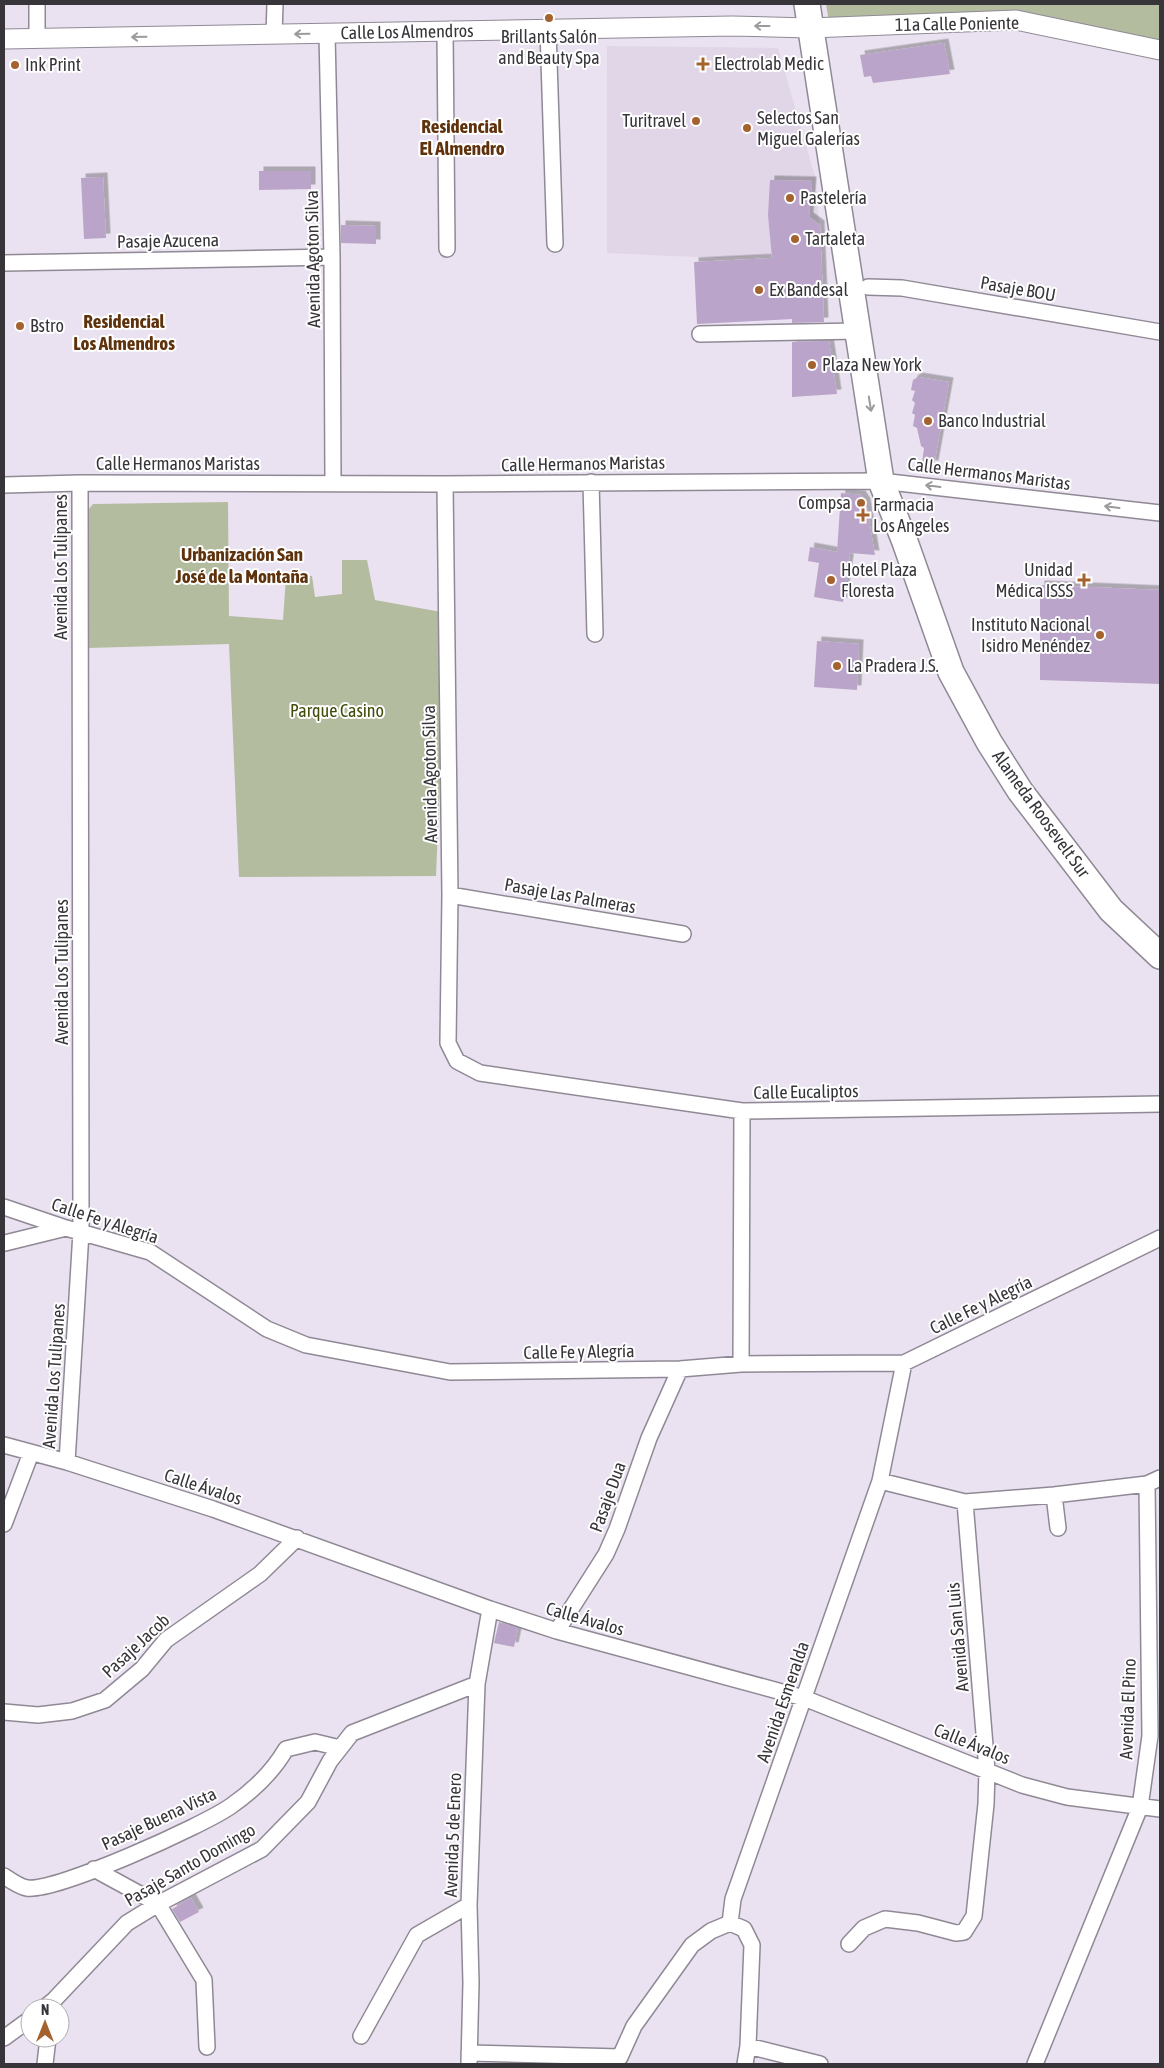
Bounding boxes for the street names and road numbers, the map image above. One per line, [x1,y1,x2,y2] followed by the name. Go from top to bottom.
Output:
[895,12,1019,35] street label: 11a Calle Poniente
[340,20,474,43] street label: Calle Los Almendros
[301,190,324,328] street label: Avenida Agoton Silva
[117,229,219,252] street label: Pasaje Azucena
[979,272,1057,305] street label: Pasaje BOU
[501,452,665,475] street label: Calle Hermanos Maristas
[96,453,260,474] street label: Calle Hermanos Maristas
[906,453,1072,494] street label: Calle Hermanos Maristas
[50,494,71,640] street label: Avenida Los Tulipanes
[418,705,441,843] street label: Avenida Agoton Silva
[988,746,1095,882] street label: Alameda Roosevelt Sur
[503,874,637,917] street label: Pasaje Las Palmeras
[51,899,72,1045] street label: Avenida Los Tulipanes
[753,1080,859,1103] street label: Calle Eucaliptos
[49,1193,161,1248] street label: Calle Fe y Alegría
[926,1271,1035,1338] street label: Calle Fe y Alegría
[38,1303,69,1449] street label: Avenida Los Tulipanes
[523,1340,635,1363] street label: Calle Fe y Alegría
[585,1459,630,1535] street label: Pasaje Dua
[162,1464,245,1509] street label: Calle Ávalos
[942,1581,973,1693] street label: Avenida San Luis
[544,1597,627,1640] street label: Calle Ávalos
[98,1609,174,1682] street label: Pasaje Jacob
[752,1639,813,1765] street label: Avenida Esmeralda
[1115,1658,1140,1760] street label: Avenida El Pino
[931,1719,1013,1768] street label: Calle Ávalos
[440,1772,465,1898] street label: Avenida 5 de Enero
[98,1783,219,1854] street label: Pasaje Buena Vista
[121,1819,259,1910] street label: Pasaje Santo Domingo

